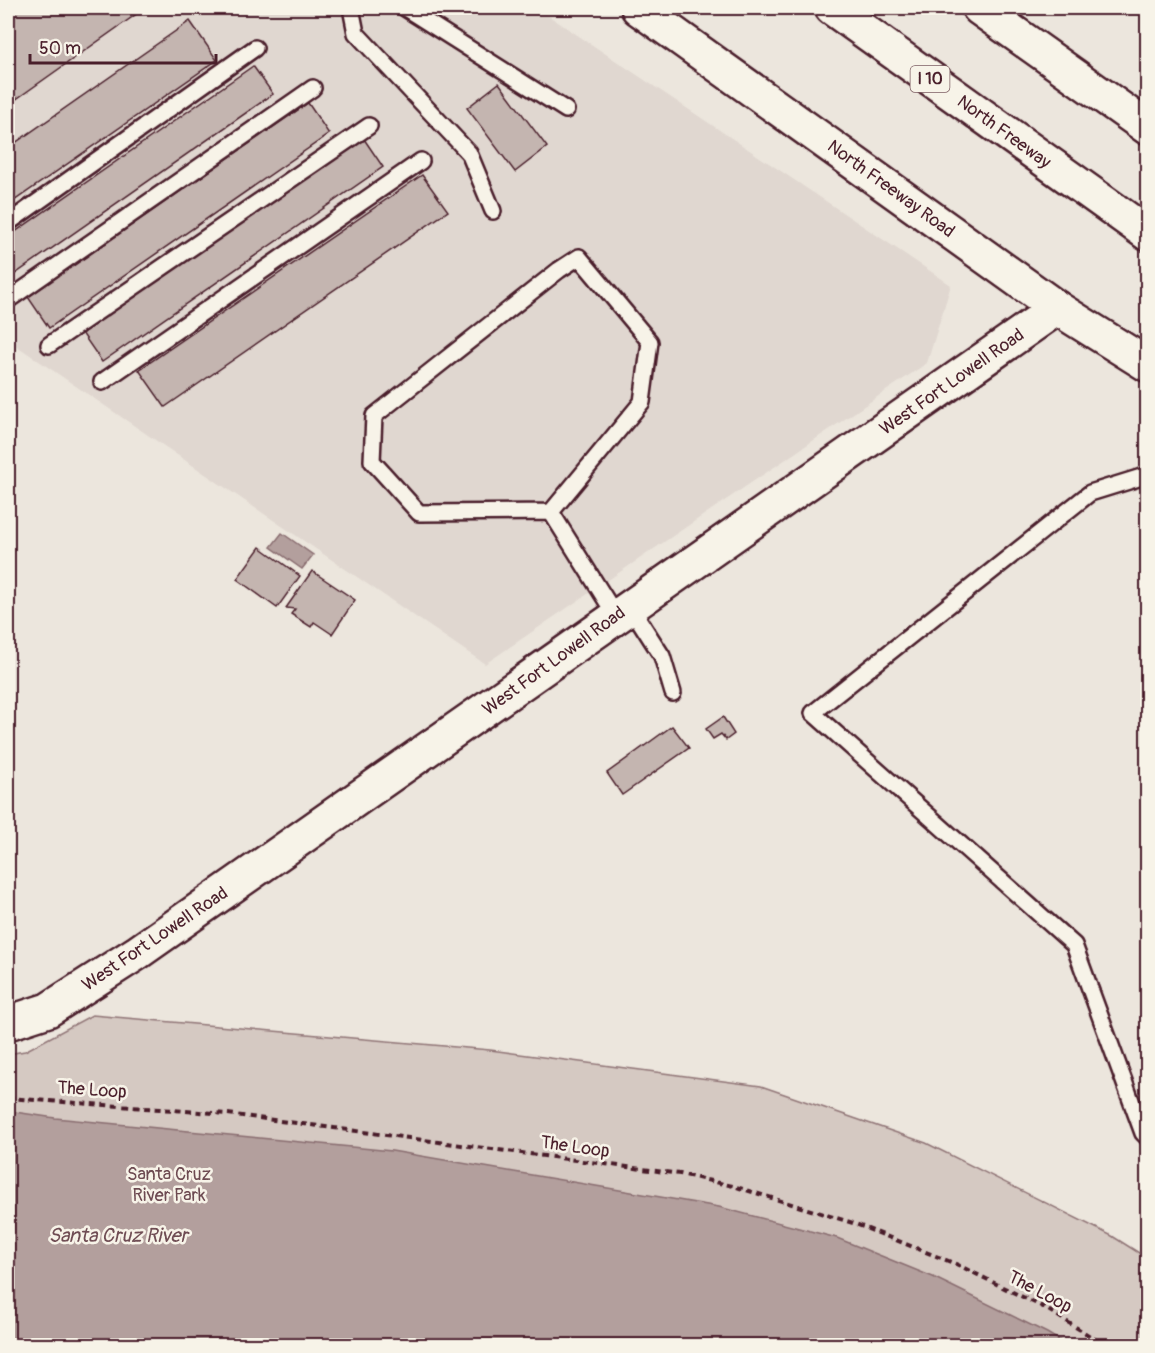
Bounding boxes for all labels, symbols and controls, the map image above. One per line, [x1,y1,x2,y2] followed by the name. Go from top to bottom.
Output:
[30,27,216,65] scale bar
[39,37,81,60] text: 50 m
[910,66,950,92] road number: I 10
[952,90,1056,174] street label: North Freeway
[823,135,959,243] street label: North Freeway Road
[875,324,1029,440] street label: West Fort Lowell Road
[478,601,630,721] street label: West Fort Lowell Road
[78,882,232,996] street label: West Fort Lowell Road
[57,1076,127,1104] street label: The Loop
[539,1131,611,1163] street label: The Loop
[127,1163,211,1207] park label: Santa Cruz River Park
[48,1223,190,1248] water label: Santa Cruz River
[1004,1266,1076,1318] street label: The Loop

